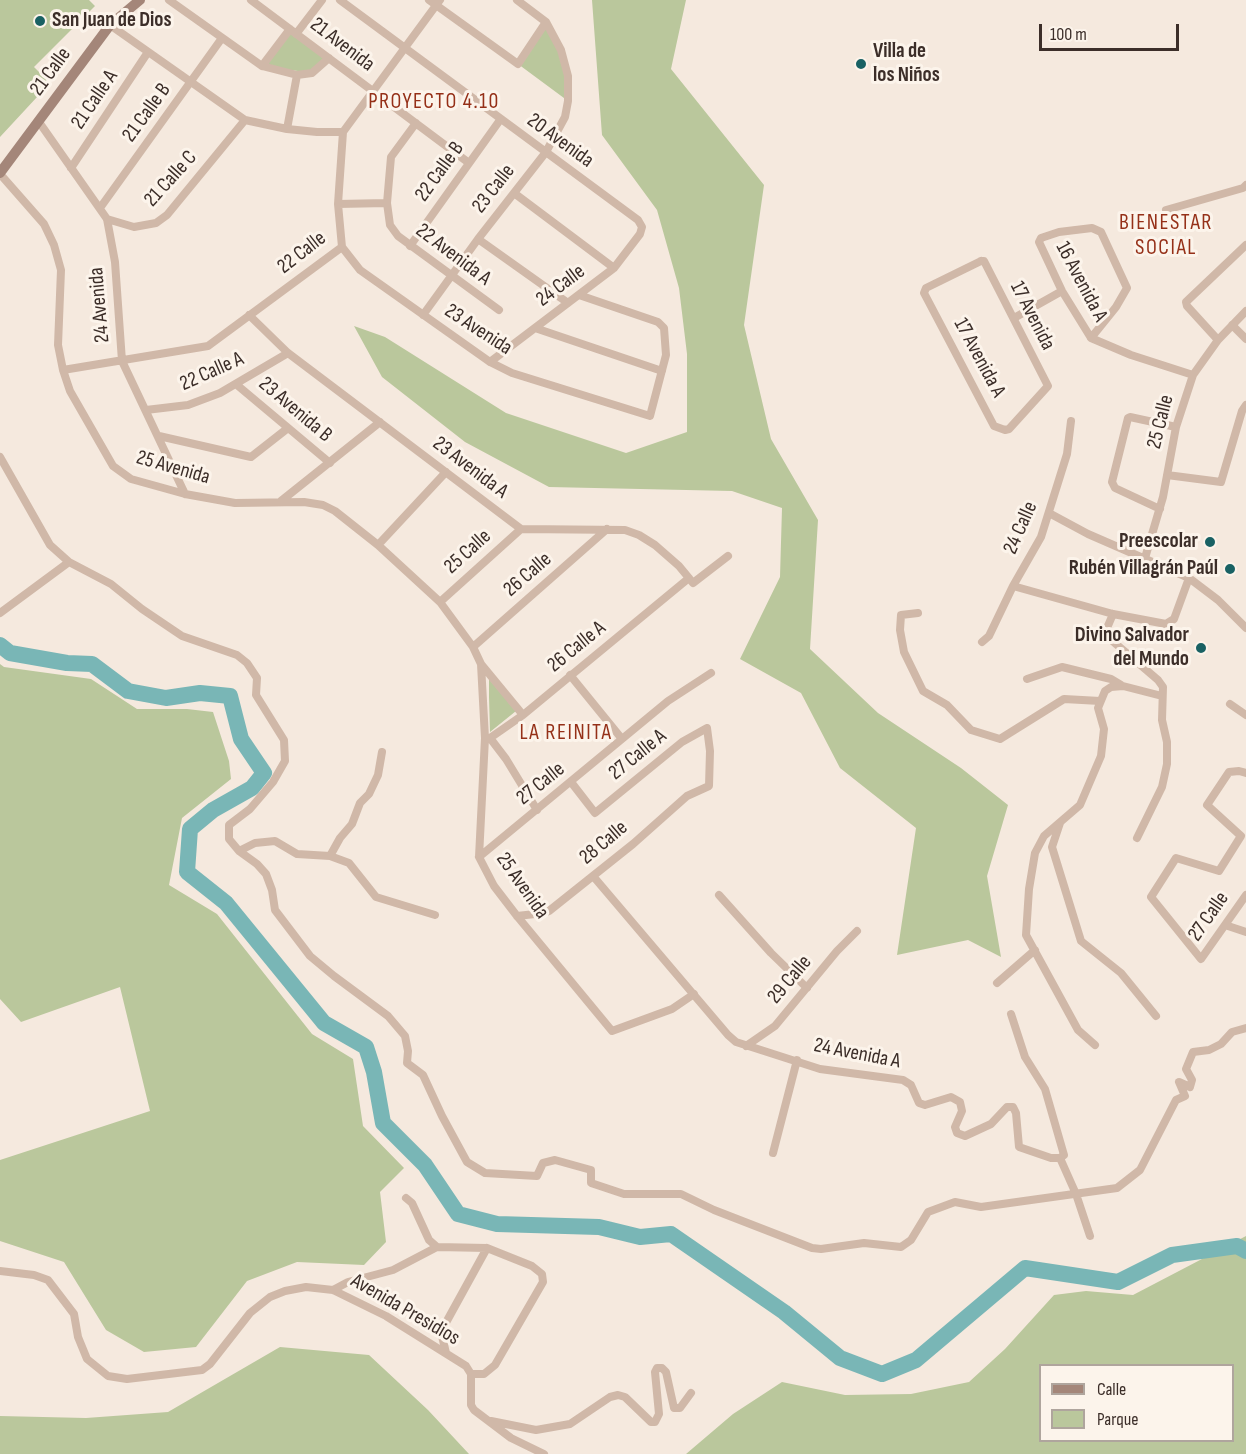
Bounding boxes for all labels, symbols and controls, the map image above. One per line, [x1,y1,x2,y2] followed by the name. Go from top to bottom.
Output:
[52,8,172,34] place label: San Juan de Dios
[1042,12,1182,50] scale bar
[305,13,379,77] street label: 21 Avenida
[33,14,47,28] marker: San Juan de Dios
[1050,24,1087,45] text: 100 m
[873,39,940,89] place label: Villa de los Niños
[25,43,77,101] street label: 21 Calle
[854,57,868,71] marker: Villa de los Niños
[66,66,124,134] street label: 21 Calle A
[117,79,177,147] street label: 21 Calle B
[368,89,500,115] district label: PROYECTO 4.10
[522,108,598,174] street label: 20 Avenida
[410,137,470,207] street label: 22 Calle B
[139,146,203,212] street label: 21 Calle C
[467,160,521,218] street label: 23 Calle
[1119,210,1213,262] district label: BIENESTAR SOCIAL
[410,218,496,292] street label: 22 Avenida A
[273,226,331,280] street label: 22 Calle
[1049,238,1113,326] street label: 16 Avenida A
[532,259,590,313] street label: 24 Calle
[84,266,116,344] street label: 24 Avenida
[1004,277,1060,355] street label: 17 Avenida
[439,299,517,361] street label: 23 Avenida
[948,314,1010,402] street label: 17 Avenida A
[176,347,248,397] street label: 22 Calle A
[253,372,337,448] street label: 23 Avenida B
[1142,392,1180,452] street label: 25 Calle
[427,431,513,505] street label: 23 Avenida A
[133,446,213,490] street label: 25 Avenida
[998,498,1044,558] street label: 24 Calle
[439,524,497,580] street label: 25 Calle
[1119,529,1198,555] place label: Preescolar
[1203,535,1217,549] marker: Preescolar
[499,547,557,603] street label: 26 Calle
[1069,556,1218,582] place label: Rubén Villagrán Paúl
[1223,562,1237,576] marker: Rubén Villagrán Paúl
[543,616,611,678] street label: 26 Calle A
[1075,623,1189,673] place label: Divino Salvador del Mundo
[1194,641,1208,655] marker: Divino Salvador del Mundo
[519,720,613,746] district label: LA REINITA
[604,724,672,786] street label: 27 Calle A
[512,757,570,811] street label: 27 Calle
[575,816,633,870] street label: 28 Calle
[490,848,554,924] street label: 25 Avenida
[1183,887,1235,947] street label: 27 Calle
[763,951,817,1009] street label: 29 Calle
[811,1033,903,1075] street label: 24 Avenida A
[346,1269,464,1351] street label: Avenida Presidios
[1039,1364,1234,1442] legend
[1097,1379,1126,1400] text: Calle
[1097,1409,1138,1430] text: Parque

